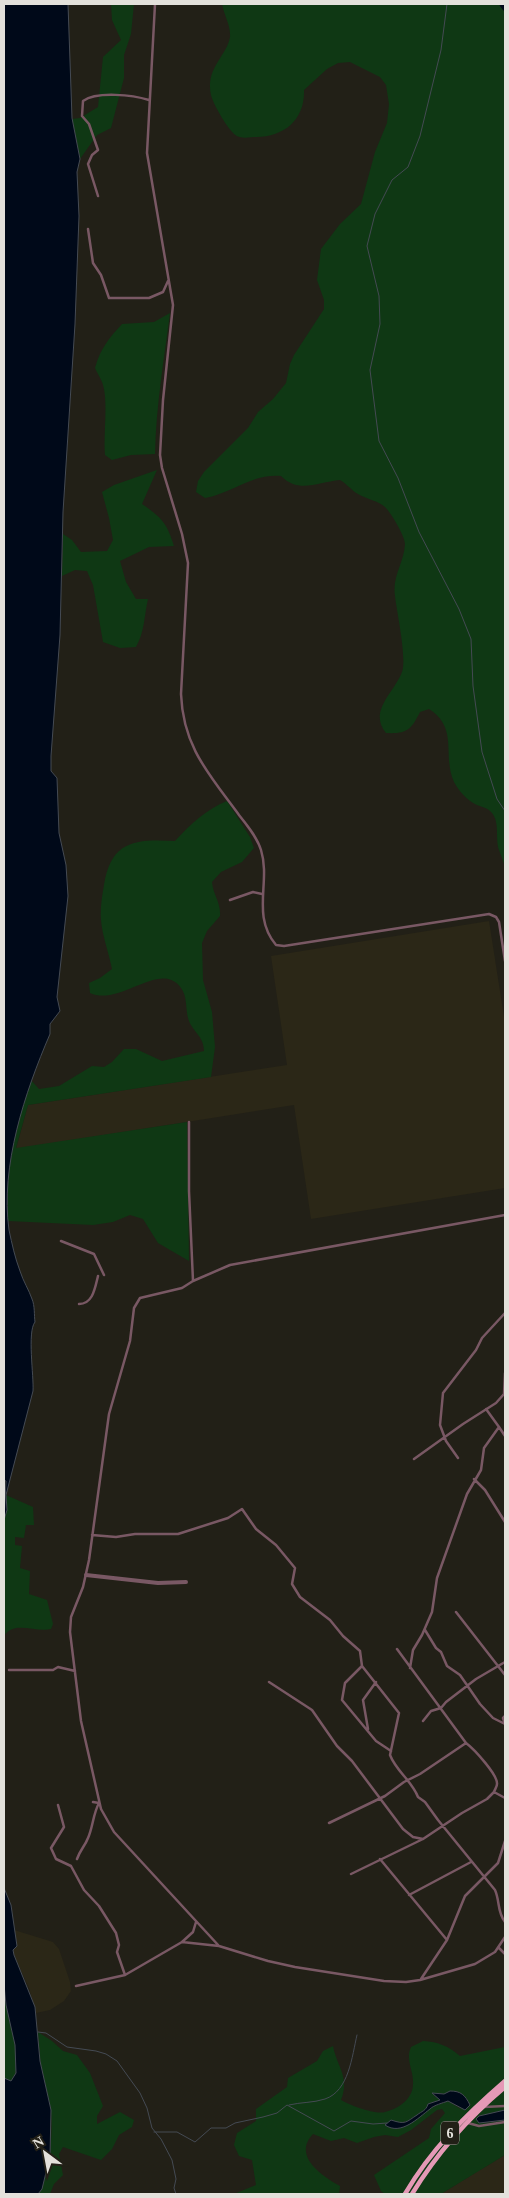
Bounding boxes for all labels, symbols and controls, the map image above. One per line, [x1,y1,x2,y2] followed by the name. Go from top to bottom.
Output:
[441,2122,459,2144] road number: 6
[20,2128,70,2178] north arrow
[30,2133,47,2151] text: N

